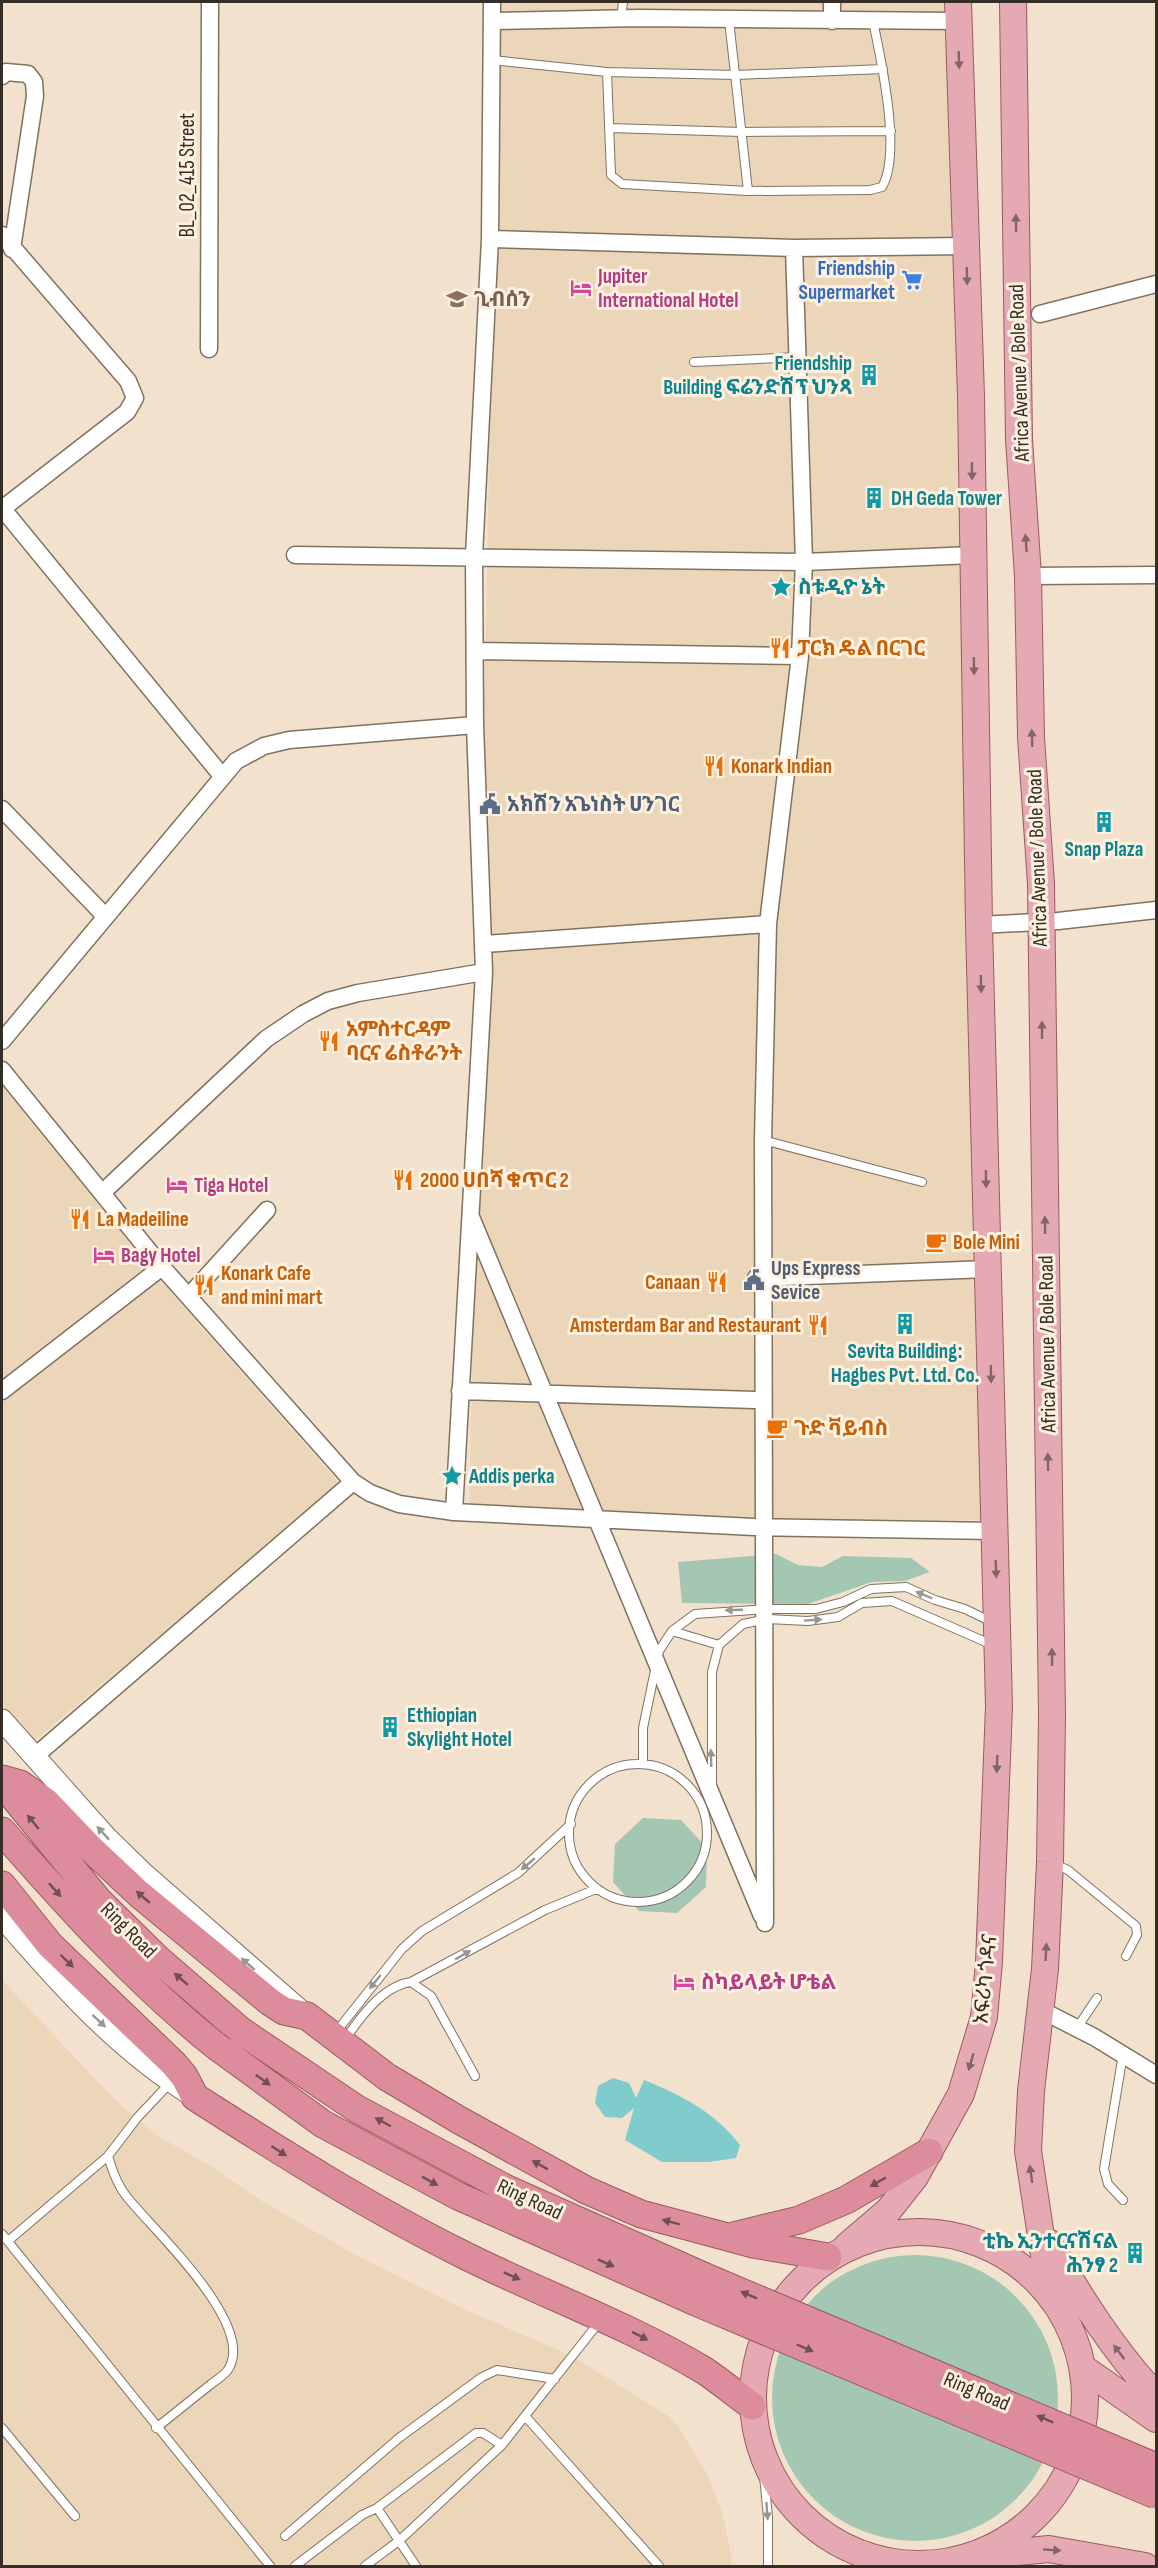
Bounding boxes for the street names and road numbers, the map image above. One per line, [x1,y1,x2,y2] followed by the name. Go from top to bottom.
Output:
[175,113,200,237] street label: BL_02_415 Street
[1004,284,1035,463] street label: Africa Avenue / Bole Road
[1022,769,1053,948] street label: Africa Avenue / Bole Road
[1033,1255,1062,1434] street label: Africa Avenue / Bole Road
[95,1897,162,1964] street label: Ring Road
[968,1933,1003,2025] street label: አፍሪካ ጎዳና
[493,2173,566,2225] street label: Ring Road
[940,2366,1014,2417] street label: Ring Road

